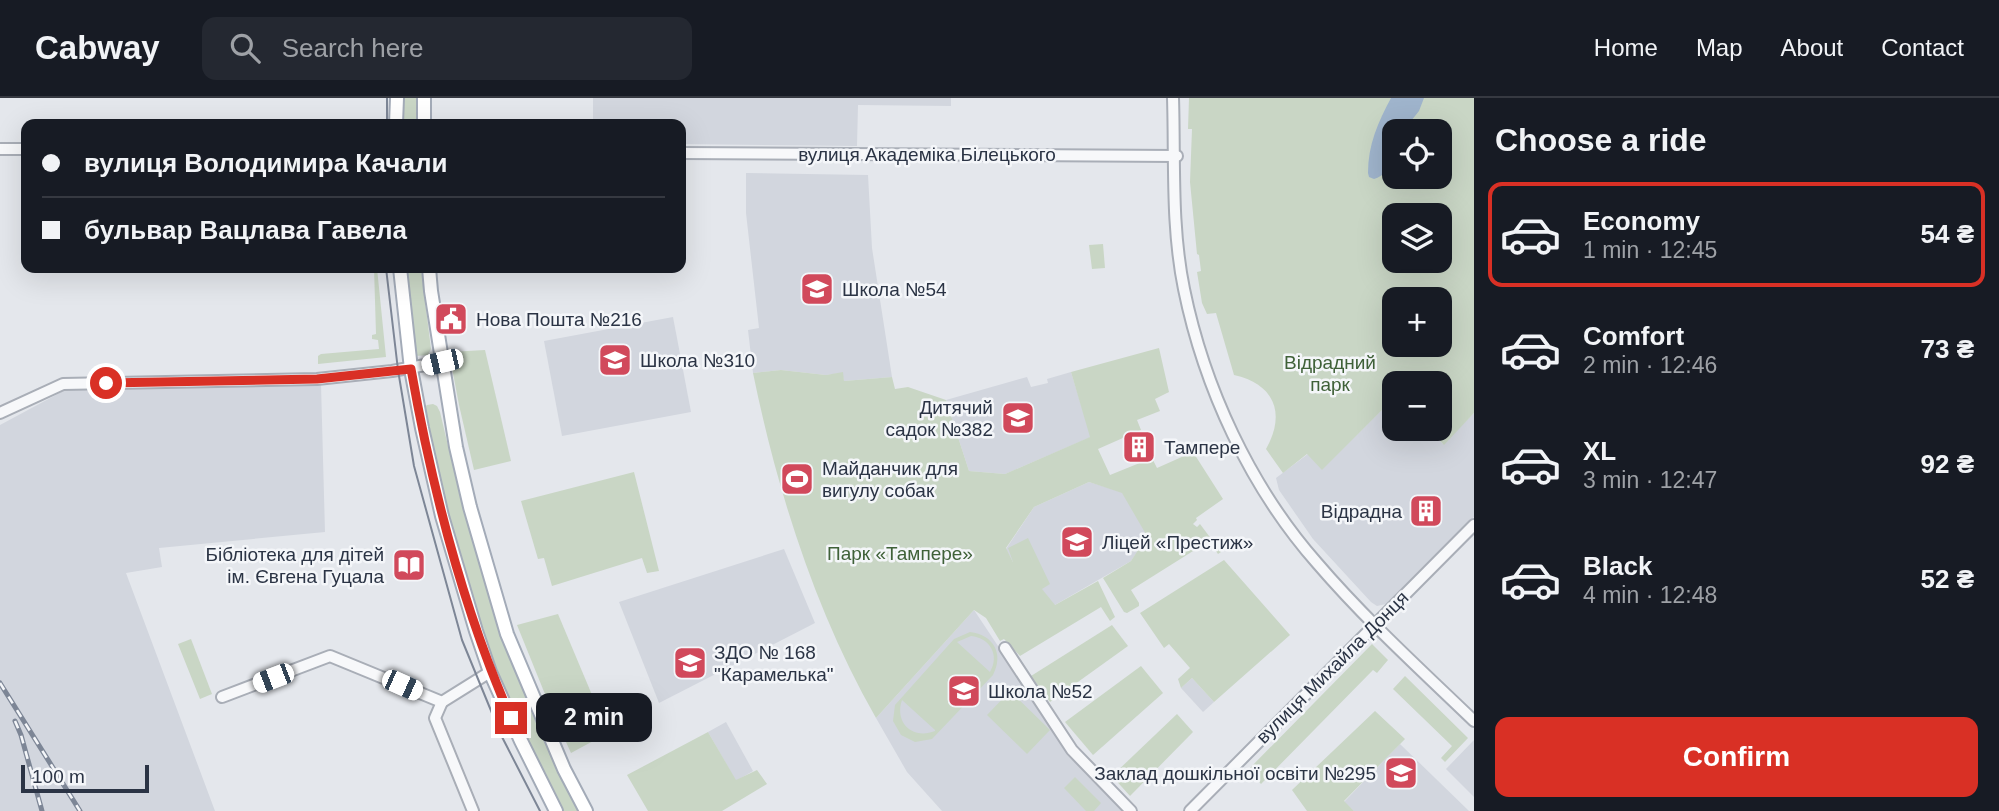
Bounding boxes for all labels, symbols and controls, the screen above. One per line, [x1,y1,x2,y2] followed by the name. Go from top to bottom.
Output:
[202,17,692,80] search box
[35,29,160,66] text: Cabway
[226,29,264,67] icon: search
[282,33,423,63] text: Search here
[1594,34,1658,61] text: Home
[1696,34,1743,61] text: Map
[1781,34,1843,61] text: About
[1881,34,1964,61] text: Contact
[1382,119,1452,441] map controls
[1382,119,1452,189] button: locate
[1495,122,1707,158] text: Choose a ride
[798,144,1056,165] street label: вулиця Академіка Білецького
[84,148,447,178] text: вулиця Володимира Качали
[1382,203,1452,273] button: layers
[1499,203,1562,266] icon: car
[1583,206,1700,236] text: Economy
[84,215,407,245] text: бульвар Вацлава Гавела
[1921,219,1974,249] text: 54 ₴
[1583,237,1717,263] text: 1 min · 12:45
[798,270,836,308] school or university icon: Школа №54
[842,279,947,300] place label: Школа №54
[1382,287,1452,357] button: +
[432,300,470,338] public building icon: Нова Пошта №216
[476,309,642,330] place label: Нова Пошта №216
[1499,318,1562,381] icon: car
[1583,321,1684,351] text: Comfort
[1921,334,1974,364] text: 73 ₴
[596,341,634,379] school or university icon: Школа №310
[420,347,465,377] car
[640,350,755,371] place label: Школа №310
[1284,352,1376,395] park label: Відрадний парк
[1583,352,1717,378] text: 2 min · 12:46
[90,367,122,399] route start
[1382,371,1452,441] button: −
[886,397,993,440] place label: Дитячий садок №382
[999,399,1037,437] school or university icon: Дитячий садок №382
[1120,428,1158,466] building icon: Тампере
[1499,433,1562,496] icon: car
[1583,436,1616,466] text: XL
[1164,437,1240,458] place label: Тампере
[1921,449,1974,479] text: 92 ₴
[822,458,958,501] place label: Майданчик для вигулу собак
[778,460,816,498] sports icon: Майданчик для вигулу собак
[1583,467,1717,493] text: 3 min · 12:47
[1407,492,1445,530] building icon: Відрадна
[1321,501,1402,522] place label: Відрадна
[1058,523,1096,561] school or university icon: Ліцей «Престиж»
[1102,532,1253,553] place label: Ліцей «Престиж»
[827,543,973,564] park label: Парк «Тампере»
[205,544,384,587] place label: Бібліотека для дітей ім. Євгена Гуцала
[390,546,428,584] library icon: Бібліотека для дітей ім. Євгена Гуцала
[1499,548,1562,611] icon: car
[1583,551,1652,581] text: Black
[1921,564,1974,594] text: 52 ₴
[1583,582,1717,608] text: 4 min · 12:48
[1252,587,1413,748] street label: вулиця Михайла Донця
[714,642,834,685] place label: ЗДО № 168 "Карамелька"
[671,644,709,682] school or university icon: ЗДО № 168 "Карамелька"
[250,661,297,695] car
[379,667,426,703] car
[945,672,983,710] school or university icon: Школа №52
[988,681,1093,702] place label: Школа №52
[536,694,651,742] callout: 2 min
[495,702,527,734] route end
[564,704,624,730] text: 2 min
[1495,717,1978,797] button: Confirm
[1382,754,1420,792] school or university icon: Заклад дошкільної освіти №295
[21,762,149,794] scale bar
[1094,763,1376,784] place label: Заклад дошкільної освіти №295
[32,766,85,787] text: 100 m

